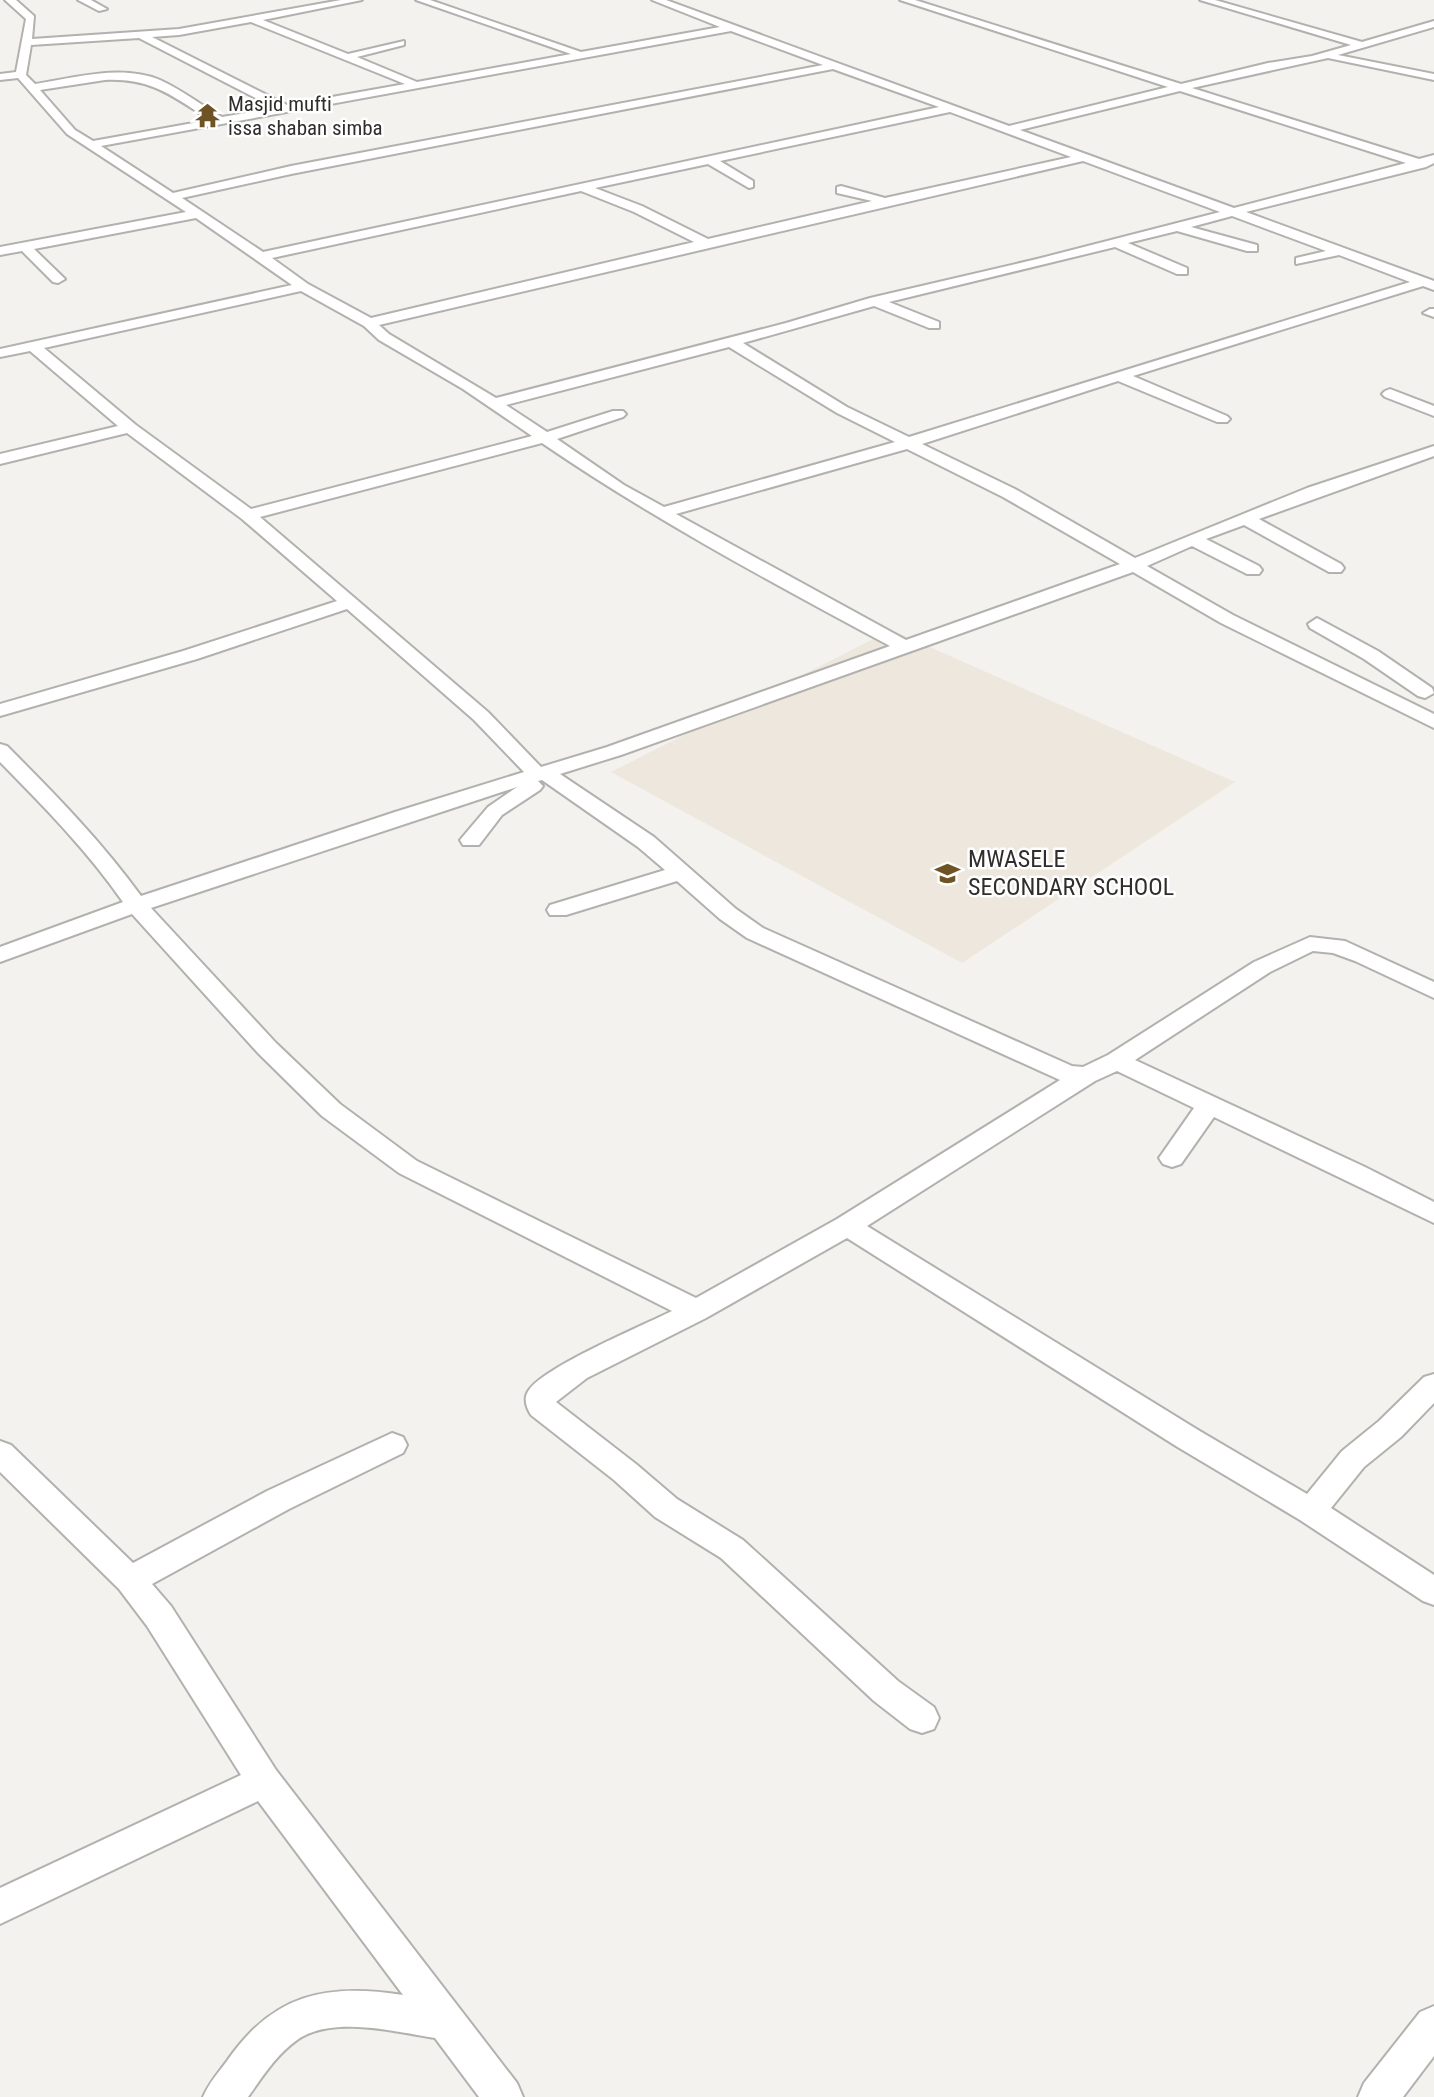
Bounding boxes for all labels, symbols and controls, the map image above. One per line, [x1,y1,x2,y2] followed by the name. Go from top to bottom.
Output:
[228,92,383,140] place label: Masjid mufti issa shaban simba
[194,102,222,130] temple icon: Masjid mufti issa shaban simba
[968,845,1174,901] place label: MWASELE SECONDARY SCHOOL
[934,859,962,887] school or university icon: MWASELE SECONDARY SCHOOL

